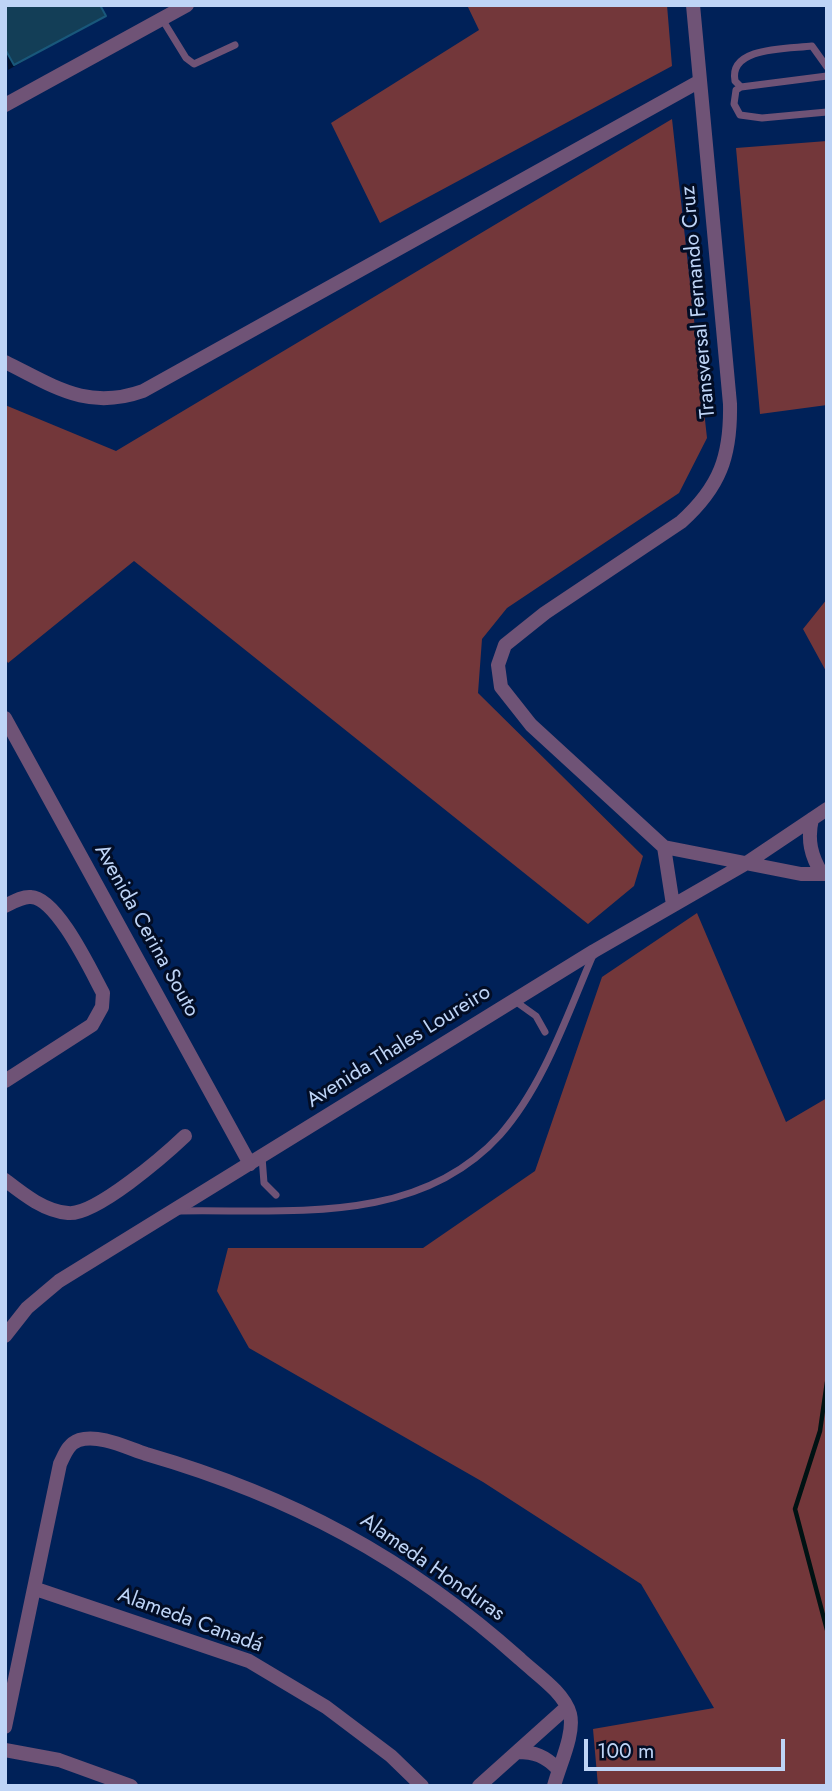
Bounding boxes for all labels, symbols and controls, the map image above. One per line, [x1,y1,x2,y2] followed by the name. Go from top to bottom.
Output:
[676,185,722,419] street label: Transversal Fernando Cruz
[88,840,204,1022] street label: Avenida Cerina Souto
[302,980,496,1114] street label: Avenida Thales Loureiro
[355,1509,509,1627] street label: Alameda Honduras
[114,1583,266,1659] street label: Alameda Canadá
[587,1724,788,1768] scale bar
[597,1736,654,1766] text: 100 m

